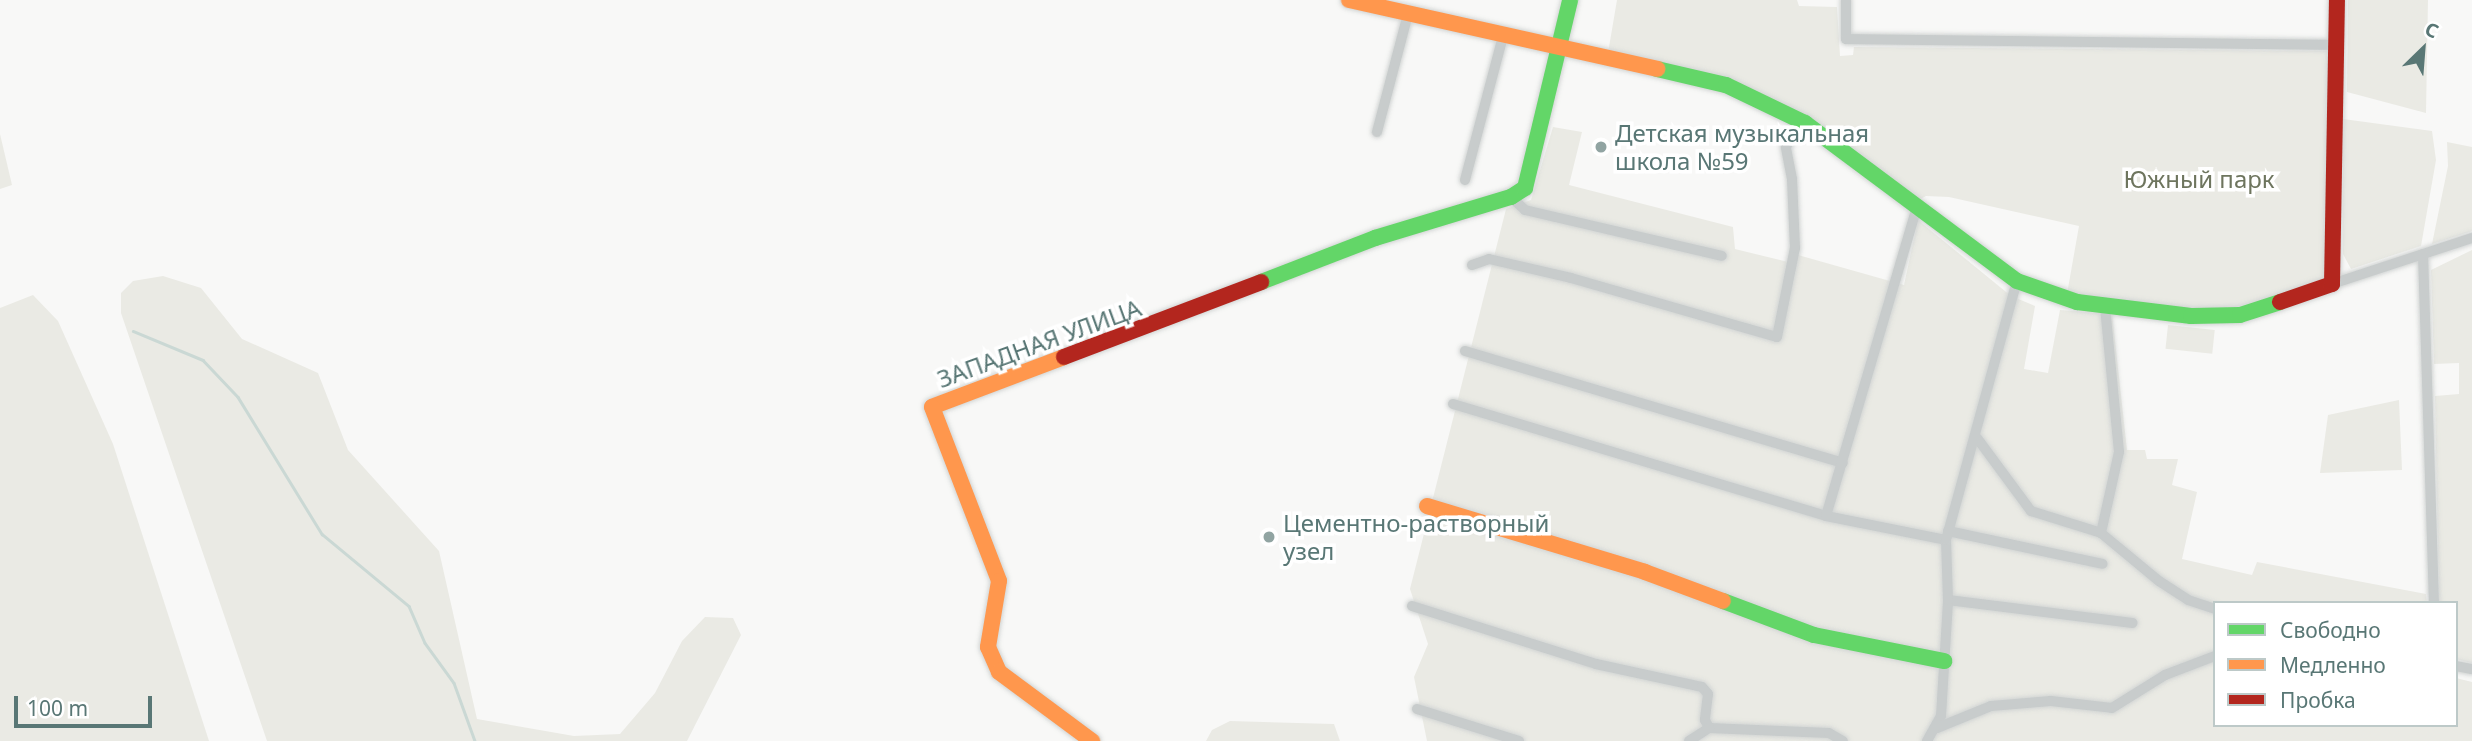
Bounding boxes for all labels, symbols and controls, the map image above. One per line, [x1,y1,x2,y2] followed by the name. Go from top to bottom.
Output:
[2388,14,2458,84] north arrow
[2421,16,2443,44] text: С
[1615,119,1869,175] place label: Детская музыкальная школа №59
[1593,139,1609,155] marker: Детская музыкальная школа №59
[2123,165,2275,193] park label: Южный парк
[933,293,1145,393] street label: ЗАПАДНАЯ УЛИЦА
[1283,509,1549,565] place label: Цементно-растворный узел
[1261,529,1277,545] marker: Цементно-растворный узел
[2213,601,2458,727] legend
[2280,616,2381,644] text: Свободно
[2280,651,2386,679] text: Медленно
[18,682,156,726] scale bar
[2280,686,2356,714] text: Пробка
[27,694,88,722] text: 100 m

